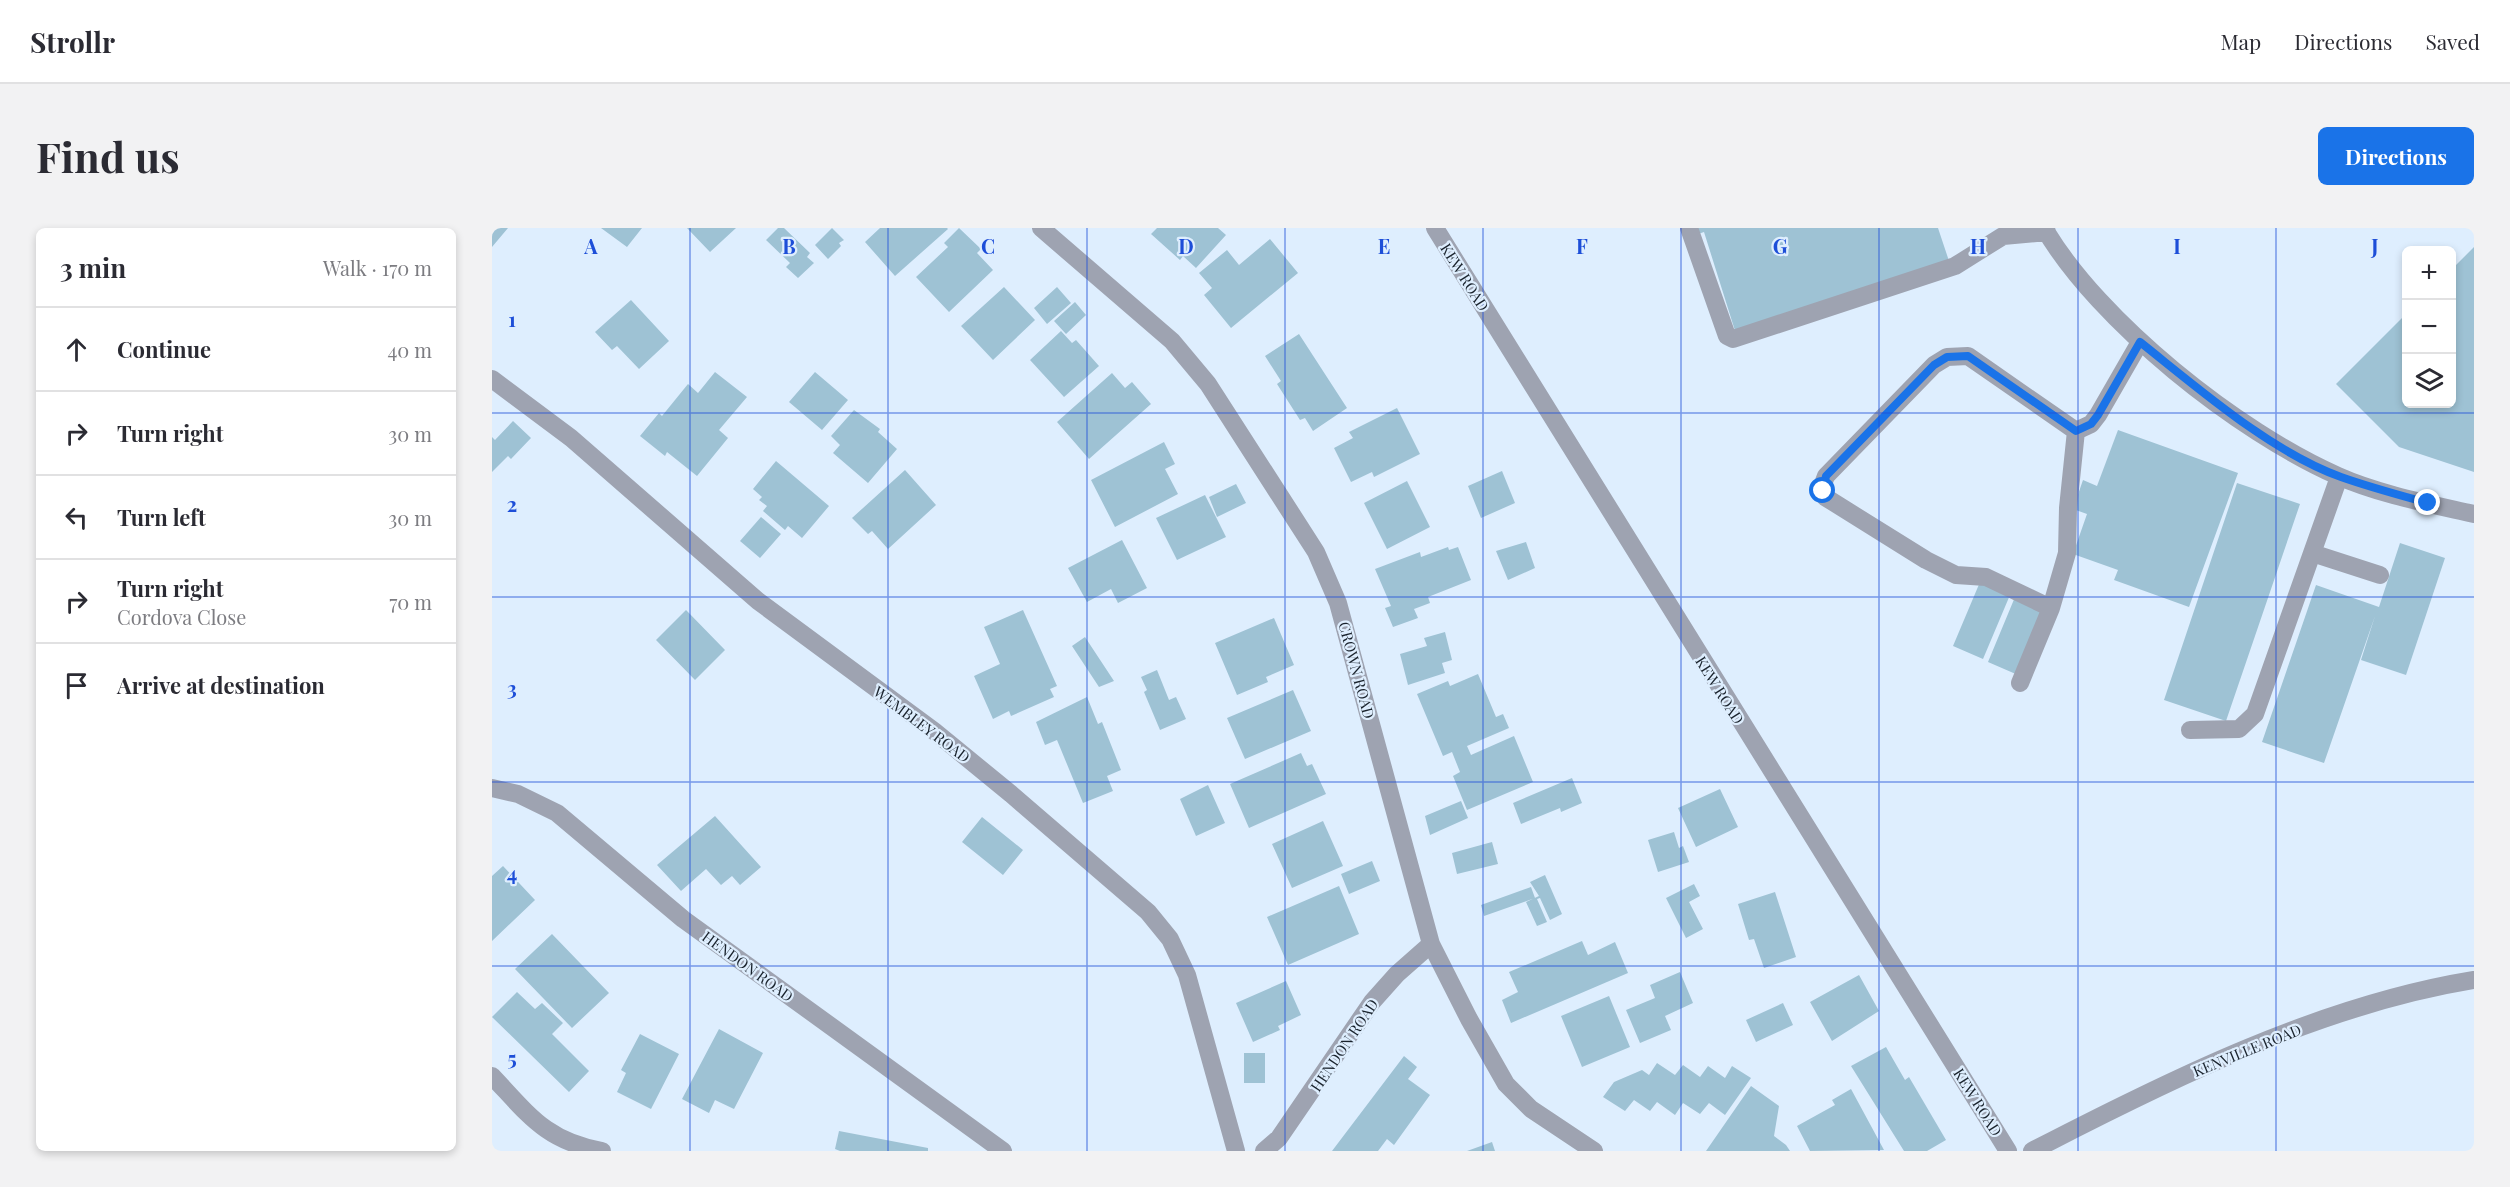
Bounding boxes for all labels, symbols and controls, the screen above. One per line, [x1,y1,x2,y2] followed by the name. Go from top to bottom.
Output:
[30,23,115,60] text: Strollr
[2220,27,2261,55] text: Map
[2294,27,2392,55] text: Directions
[2425,27,2480,55] text: Saved
[2318,127,2474,185] button: Directions
[36,128,180,184] text: Find us
[583,232,598,259] text: A
[782,232,796,259] text: B
[981,232,995,259] text: C
[1178,232,1194,259] text: D
[1378,232,1390,259] text: E
[1576,232,1588,259] text: F
[1773,232,1788,259] text: G
[1970,232,1986,259] text: H
[2173,232,2181,259] text: I
[2370,232,2379,259] text: J
[1436,239,1494,315] street label: KEW ROAD
[2402,246,2456,408] map controls
[2402,246,2456,300] button: +
[60,250,126,285] text: 3 min
[323,254,432,281] text: Walk · 170 m
[2402,300,2456,354] button: −
[508,305,516,332] text: 1
[60,333,93,366] icon: ahead
[117,334,211,364] text: Continue
[387,336,432,363] text: 40 m
[2402,354,2456,408] button: layers
[60,417,93,450] icon: right
[117,418,223,448] text: Turn right
[388,420,432,447] text: 30 m
[1809,477,1835,503] route start
[2414,489,2440,515] route end
[507,490,517,517] text: 2
[60,501,93,534] icon: left
[117,502,206,532] text: Turn left
[388,504,432,531] text: 30 m
[117,573,223,603] text: Turn right
[60,585,93,618] icon: right
[389,588,432,615] text: 70 m
[117,603,246,630] text: Cordova Close
[1334,619,1380,721] street label: CROWN ROAD
[1691,652,1749,728] street label: KEW ROAD
[60,669,93,702] icon: arrive
[117,670,325,700] text: Arrive at destination
[507,674,517,701] text: 3
[869,681,974,767] street label: WEMBLEY ROAD
[507,859,517,886] text: 4
[698,926,798,1006] street label: HENDON ROAD
[1306,995,1383,1095] street label: HENDON ROAD
[2190,1019,2304,1081] street label: KENVILLE ROAD
[507,1044,517,1071] text: 5
[1949,1064,2007,1140] street label: KEW ROAD

